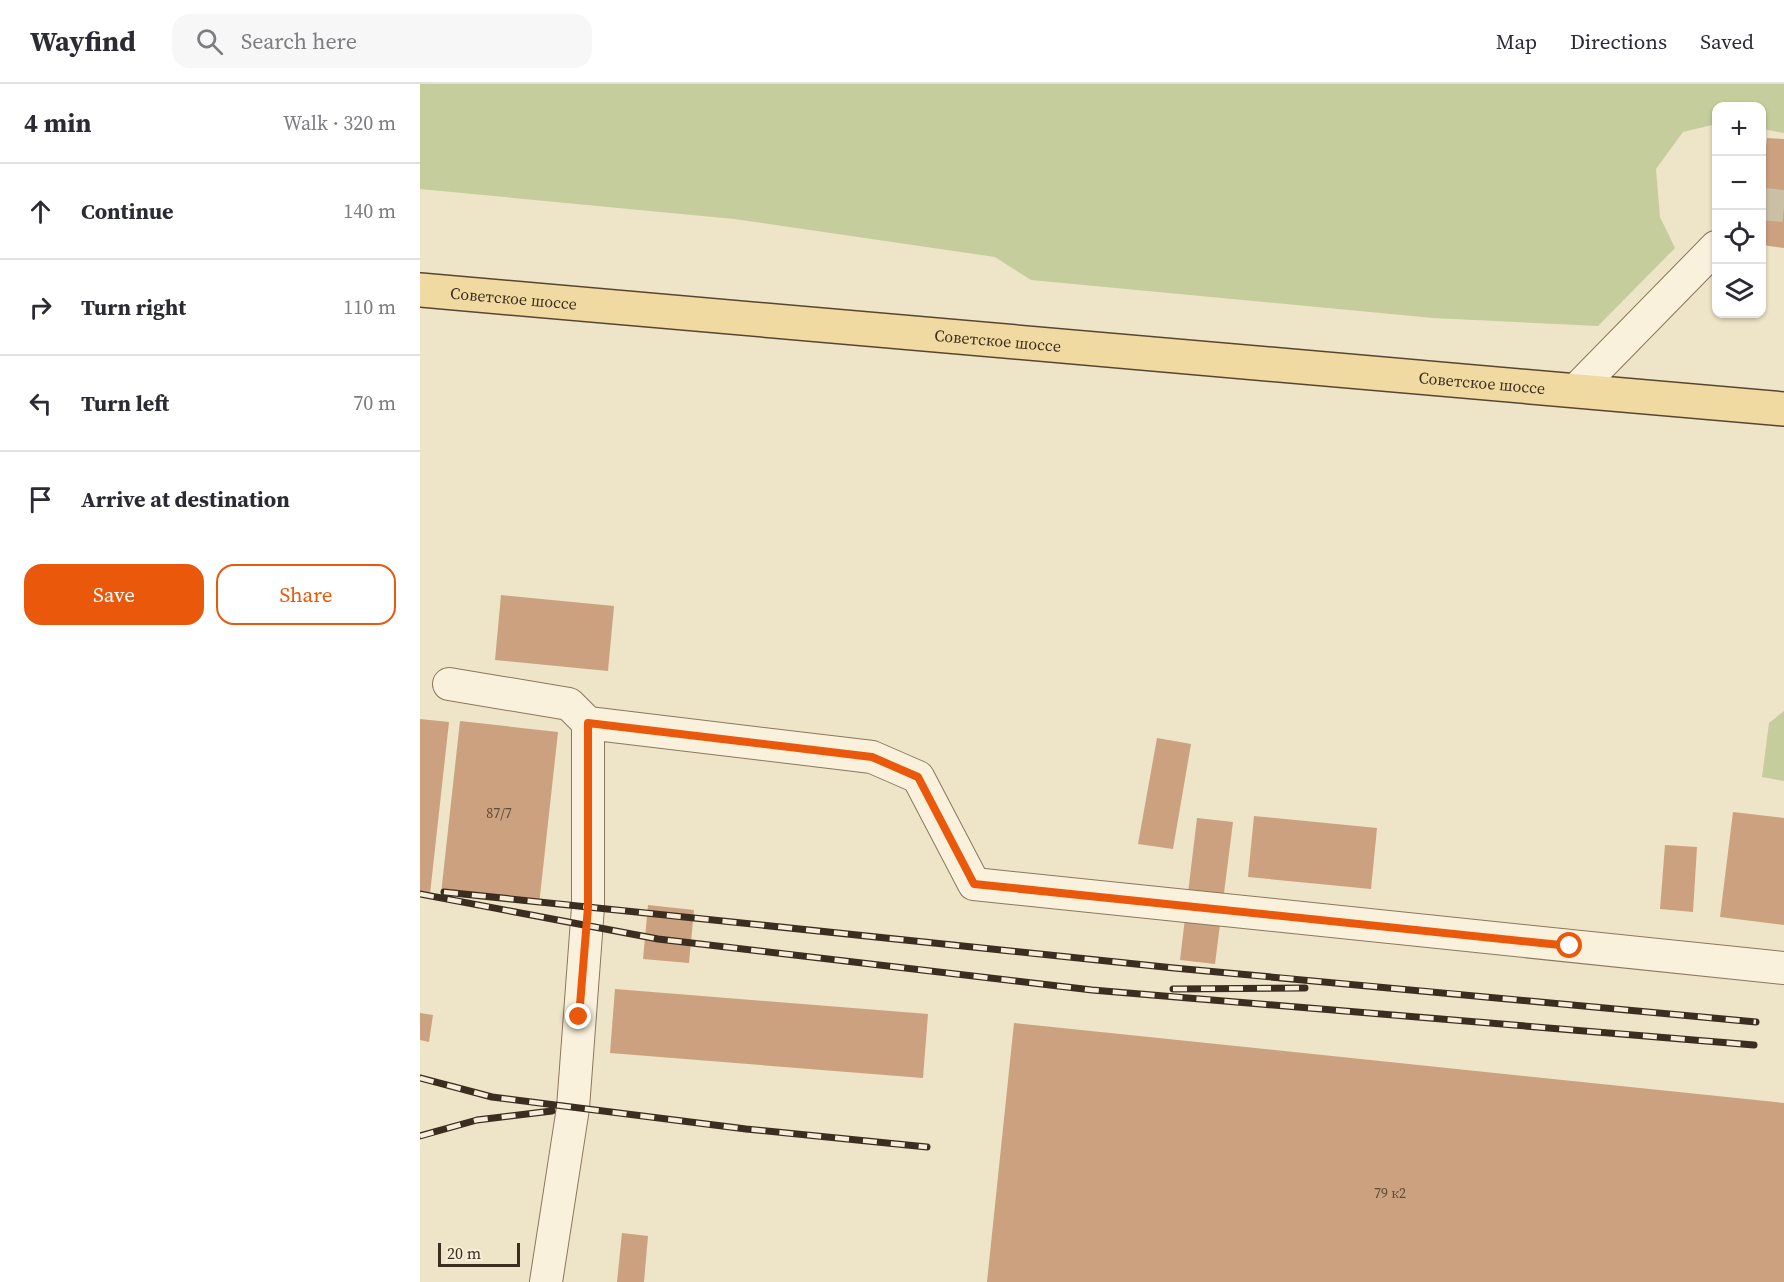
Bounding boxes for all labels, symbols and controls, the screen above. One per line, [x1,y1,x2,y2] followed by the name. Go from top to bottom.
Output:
[172,14,592,68] search box
[30,22,136,60] text: Wayfind
[193,25,226,58] icon: search
[241,26,357,56] text: Search here
[1496,27,1537,56] text: Map
[1570,27,1667,56] text: Directions
[1700,27,1754,56] text: Saved
[1712,102,1766,318] map controls
[1712,102,1766,156] button: +
[24,105,91,141] text: 4 min
[283,109,396,137] text: Walk · 320 m
[1712,156,1766,210] button: −
[24,195,57,228] icon: ahead
[81,196,174,226] text: Continue
[343,197,396,225] text: 140 m
[1712,210,1766,264] button: locate
[1712,264,1766,318] button: layers
[449,282,578,315] street label: Советское шоссе
[24,291,57,324] icon: right
[81,292,186,322] text: Turn right
[343,293,396,321] text: 110 m
[934,324,1062,357] street label: Советское шоссе
[1418,366,1546,399] street label: Советское шоссе
[24,387,57,420] icon: left
[81,388,169,418] text: Turn left
[353,389,396,417] text: 70 m
[24,483,57,516] icon: arrive
[81,484,290,514] text: Arrive at destination
[24,564,204,625] button: Save
[216,564,396,625] button: Share
[486,803,512,823] house number: 87/7
[1556,932,1582,958] route start
[565,1003,591,1029] route end
[1374,1183,1406,1203] house number: 79 к2
[438,1240,520,1268] scale bar
[447,1242,481,1264] text: 20 m

